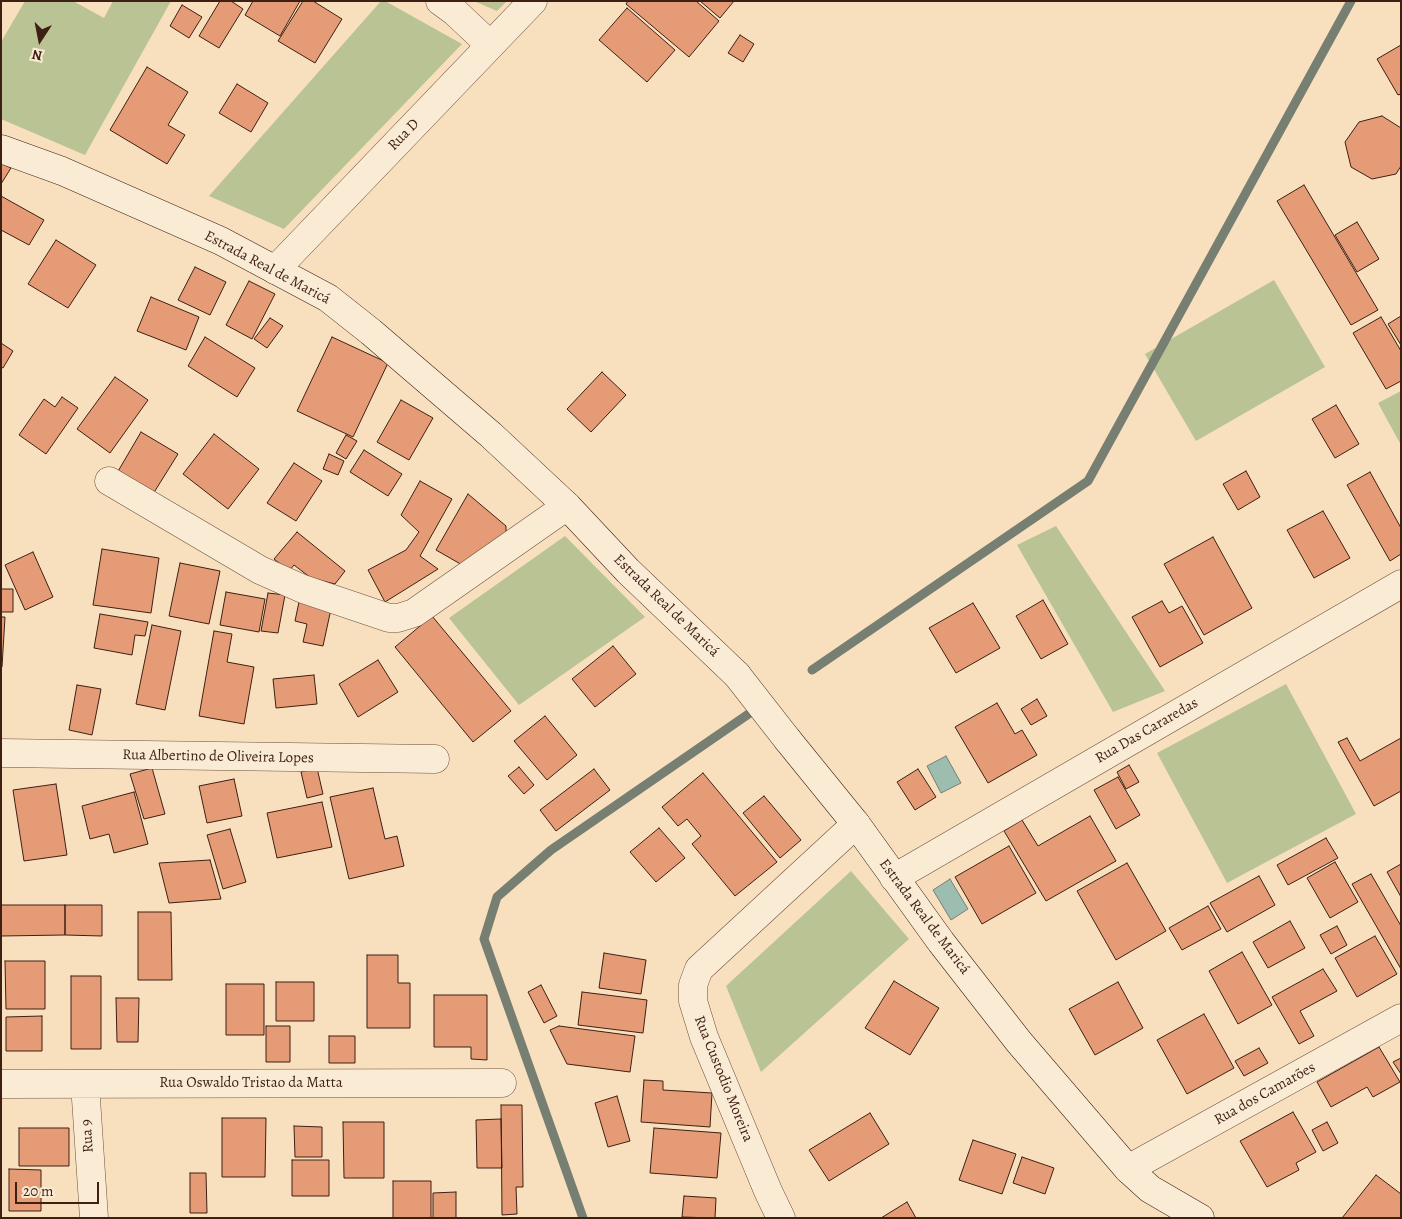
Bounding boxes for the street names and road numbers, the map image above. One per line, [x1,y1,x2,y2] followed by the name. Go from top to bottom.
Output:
[385,115,423,155] street label: Rua D
[201,227,333,309] street label: Estrada Real de Maricá
[609,551,723,661] street label: Estrada Real de Maricá
[1092,694,1202,768] street label: Rua Das Cararedas
[122,746,314,768] street label: Rua Albertino de Oliveira Lopes
[875,856,973,978] street label: Estrada Real de Maricá
[689,1013,757,1145] street label: Rua Custodio Moreira
[1211,1059,1319,1129] street label: Rua dos Camarões
[159,1074,343,1092] street label: Rua Oswaldo Tristao da Matta
[78,1119,98,1153] street label: Rua 9

